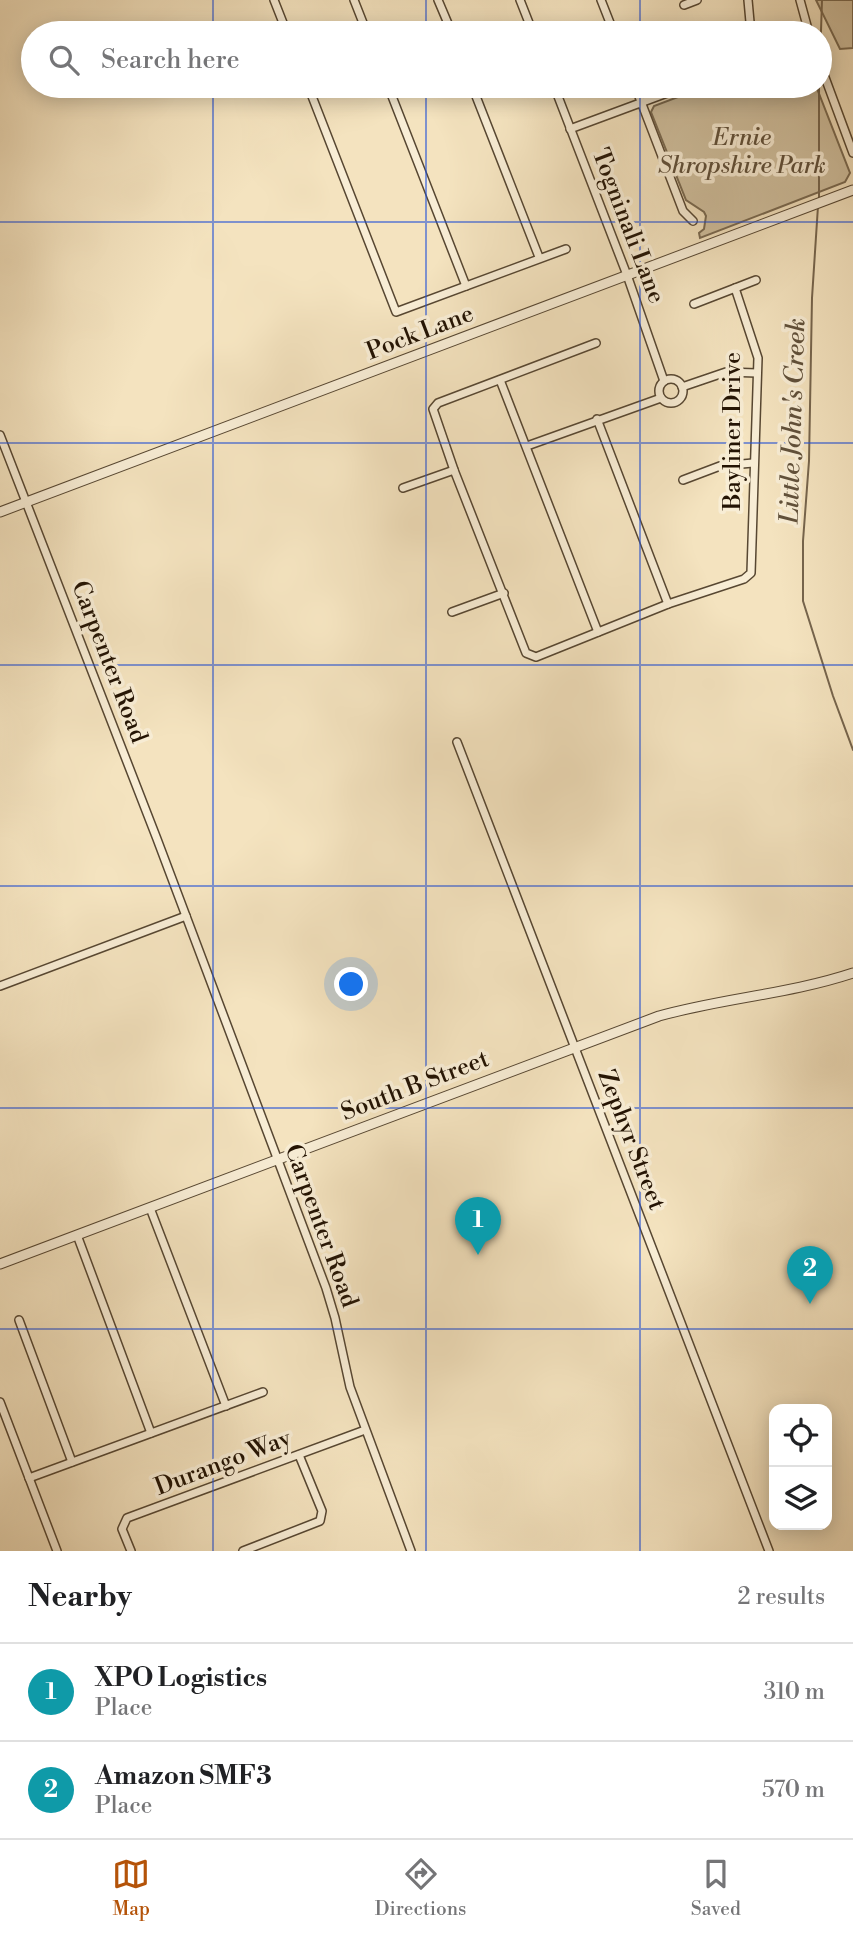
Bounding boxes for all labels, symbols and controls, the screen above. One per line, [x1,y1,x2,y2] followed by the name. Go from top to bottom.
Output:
[21,21,832,98] search box
[45,41,83,79] icon: search
[101,44,240,76] text: Search here
[658,123,826,181] park label: Ernie Shropshire Park
[585,144,671,308] street label: Togninali Lane
[362,299,478,367] street label: Pock Lane
[773,318,813,525] water label: Little John's Creek
[718,352,748,511] street label: Bayliner Drive
[64,577,154,748] street label: Carpenter Road
[334,967,368,1001] your location
[337,1044,494,1128] street label: South B Street
[590,1066,672,1215] street label: Zephyr Street
[278,1140,365,1312] street label: Carpenter Road
[455,1197,501,1255] pin: 1
[787,1246,833,1304] pin: 2
[769,1404,832,1530] map controls
[769,1404,832,1467] button: locate
[151,1423,296,1503] street label: Durango Way
[769,1467,832,1530] button: layers
[28,1578,132,1616] text: Nearby
[738,1583,825,1611] text: 2 results
[95,1662,267,1694] text: XPO Logistics
[45,1678,57,1706] text: 1
[764,1678,825,1706] text: 310 m
[95,1694,152,1722] text: Place
[95,1760,272,1792] text: Amazon SMF3
[44,1776,58,1804] text: 2
[762,1776,825,1804] text: 570 m
[95,1792,152,1820] text: Place
[112,1855,150,1921] tab: Map
[375,1855,466,1921] tab: Directions
[691,1855,741,1921] tab: Saved

